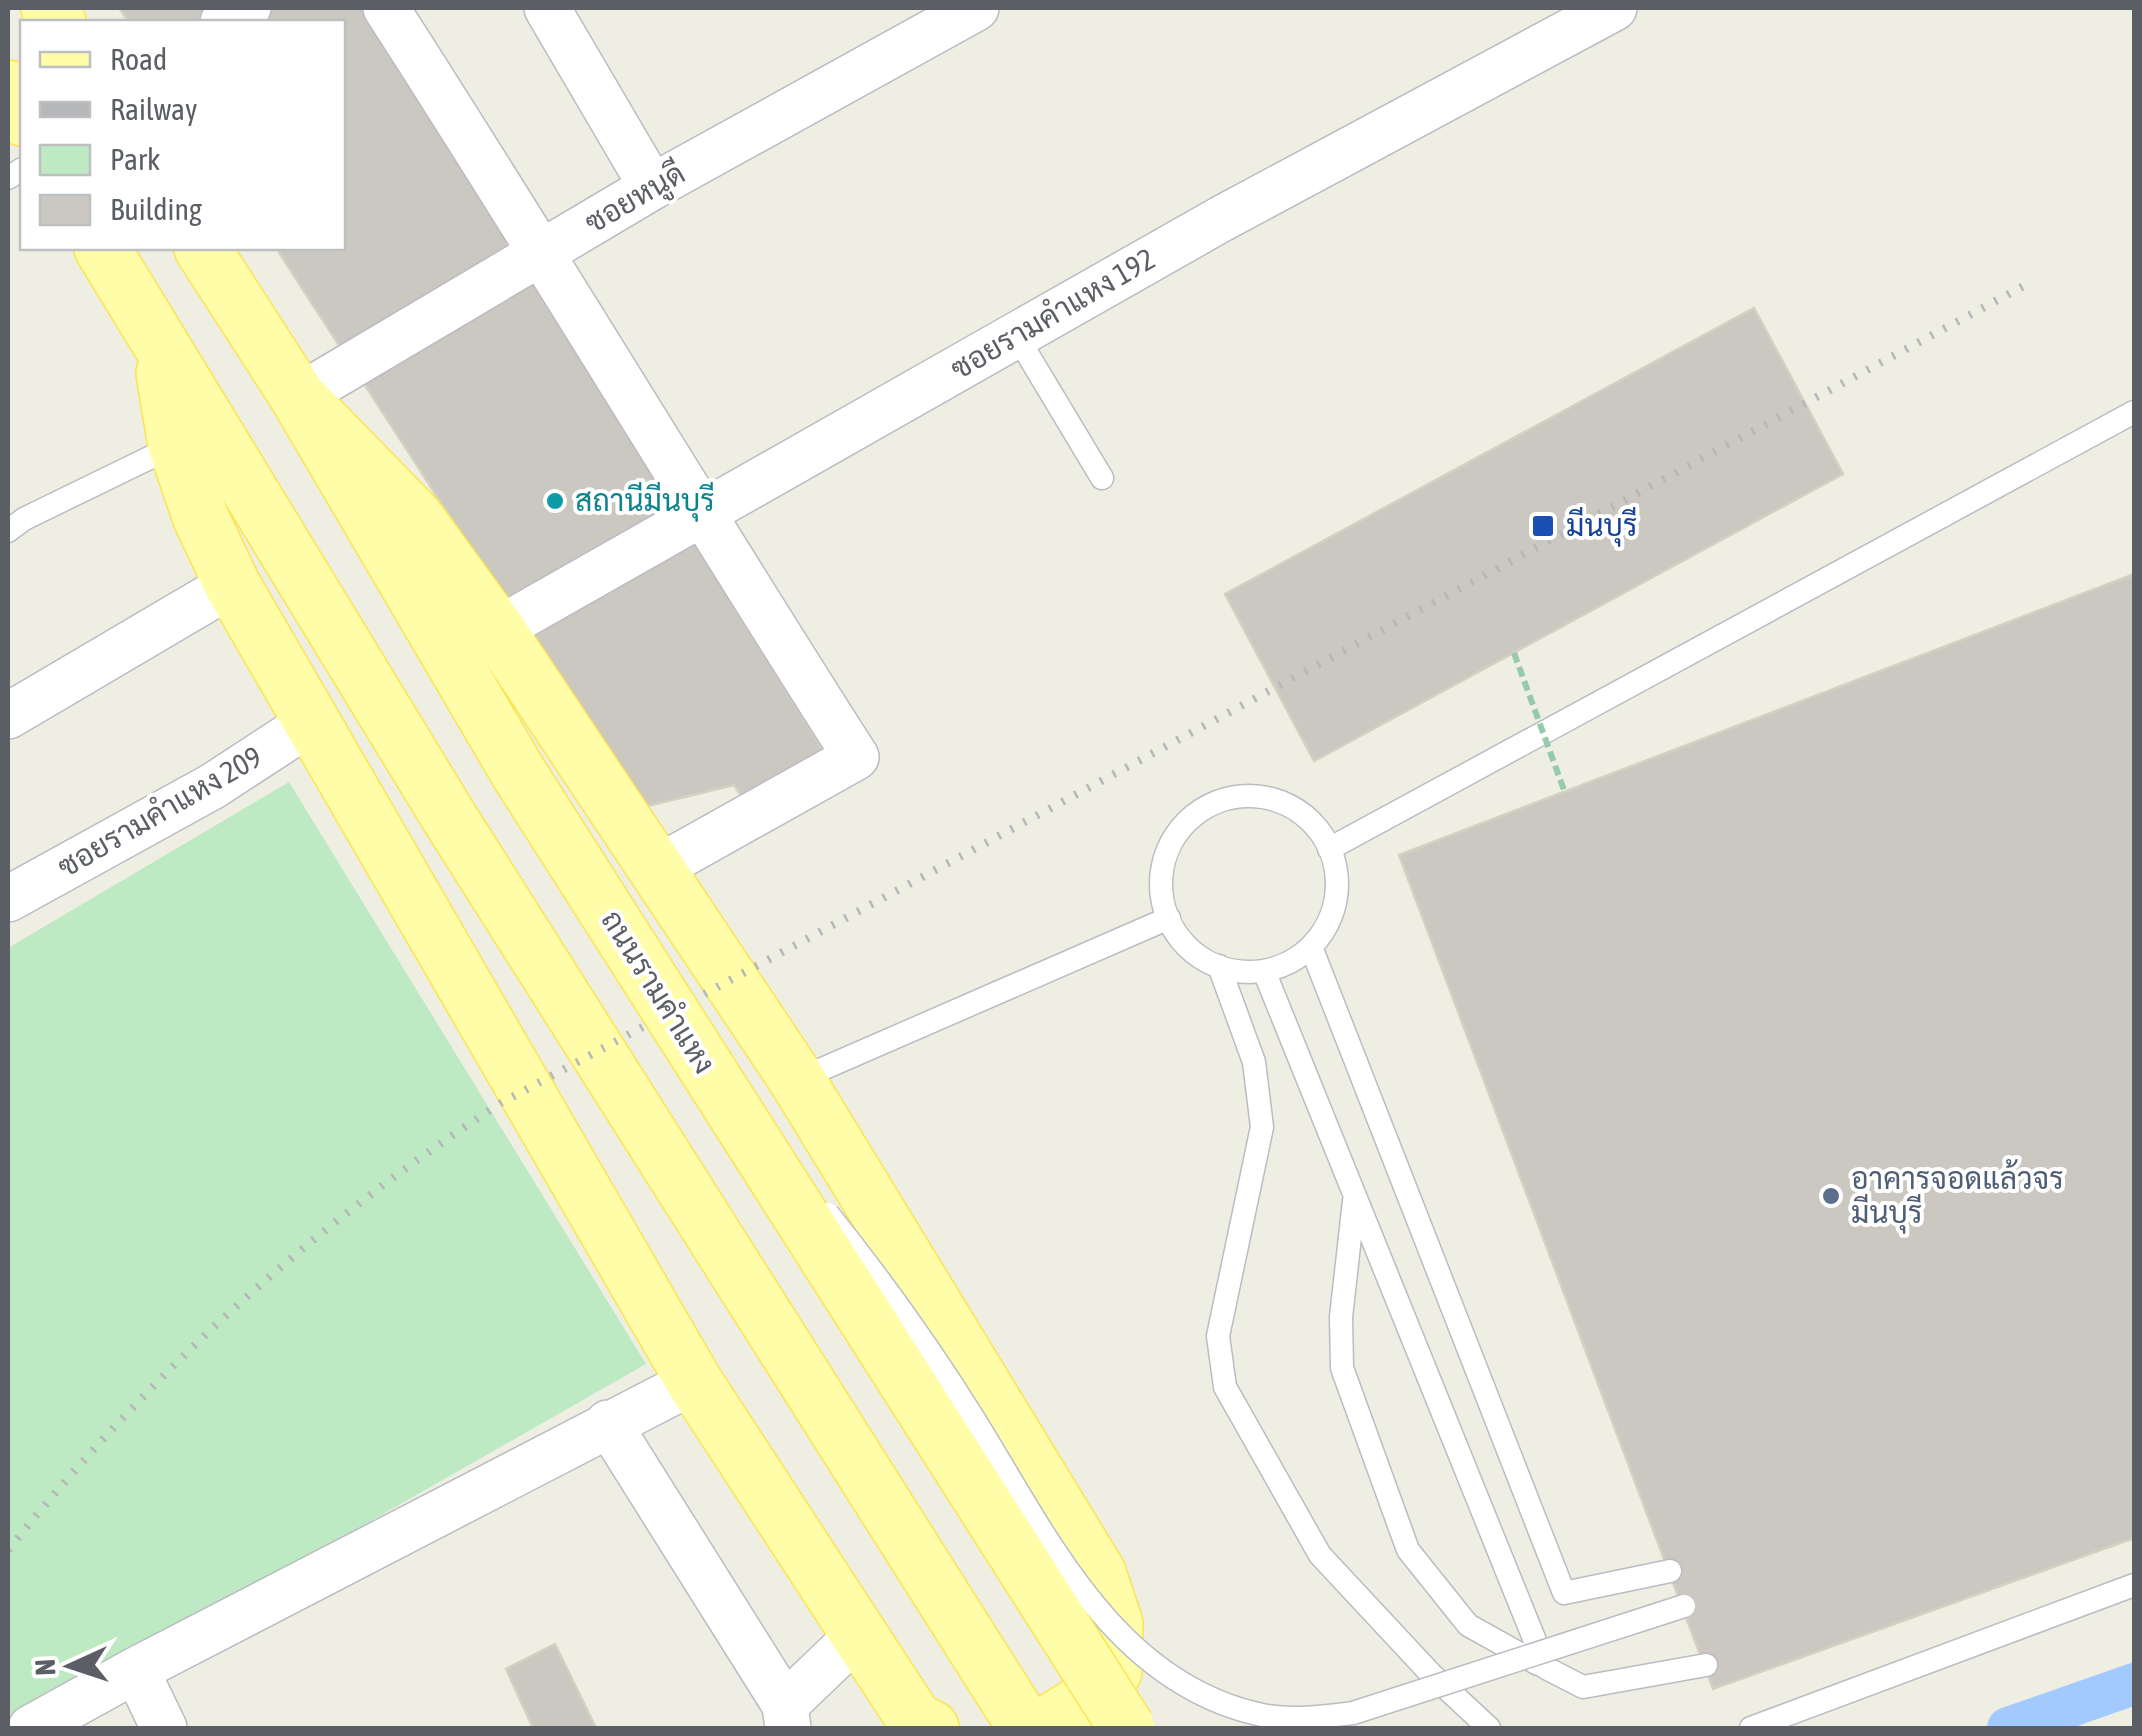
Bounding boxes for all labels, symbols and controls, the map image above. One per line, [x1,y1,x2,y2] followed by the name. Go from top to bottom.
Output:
[20,20,345,250] legend
[110,42,167,76] text: Road
[110,92,197,126] text: Railway
[110,142,160,176] text: Park
[578,154,692,243] street label: ซอยหนูดี
[110,192,202,226] text: Building
[944,241,1161,385] street label: ซอยรามคำแหง 192
[575,482,715,522] place label: สถานีมีนบุรี
[544,490,566,512] marker: สถานีมีนบุรี
[1566,507,1637,547] place label: มีนบุรี
[1530,513,1556,539] marker: มีนบุรี
[51,739,268,883] street label: ซอยรามคำแหง 209
[595,904,723,1079] street label: ถนนรามคำแหง
[1851,1158,2064,1234] place label: อาคารจอดแล้วจร มีนบุรี
[1820,1185,1842,1207] marker: อาคารจอดแล้วจร มีนบุรี
[20,1616,120,1716] north arrow
[29,1658,61,1676] text: N

